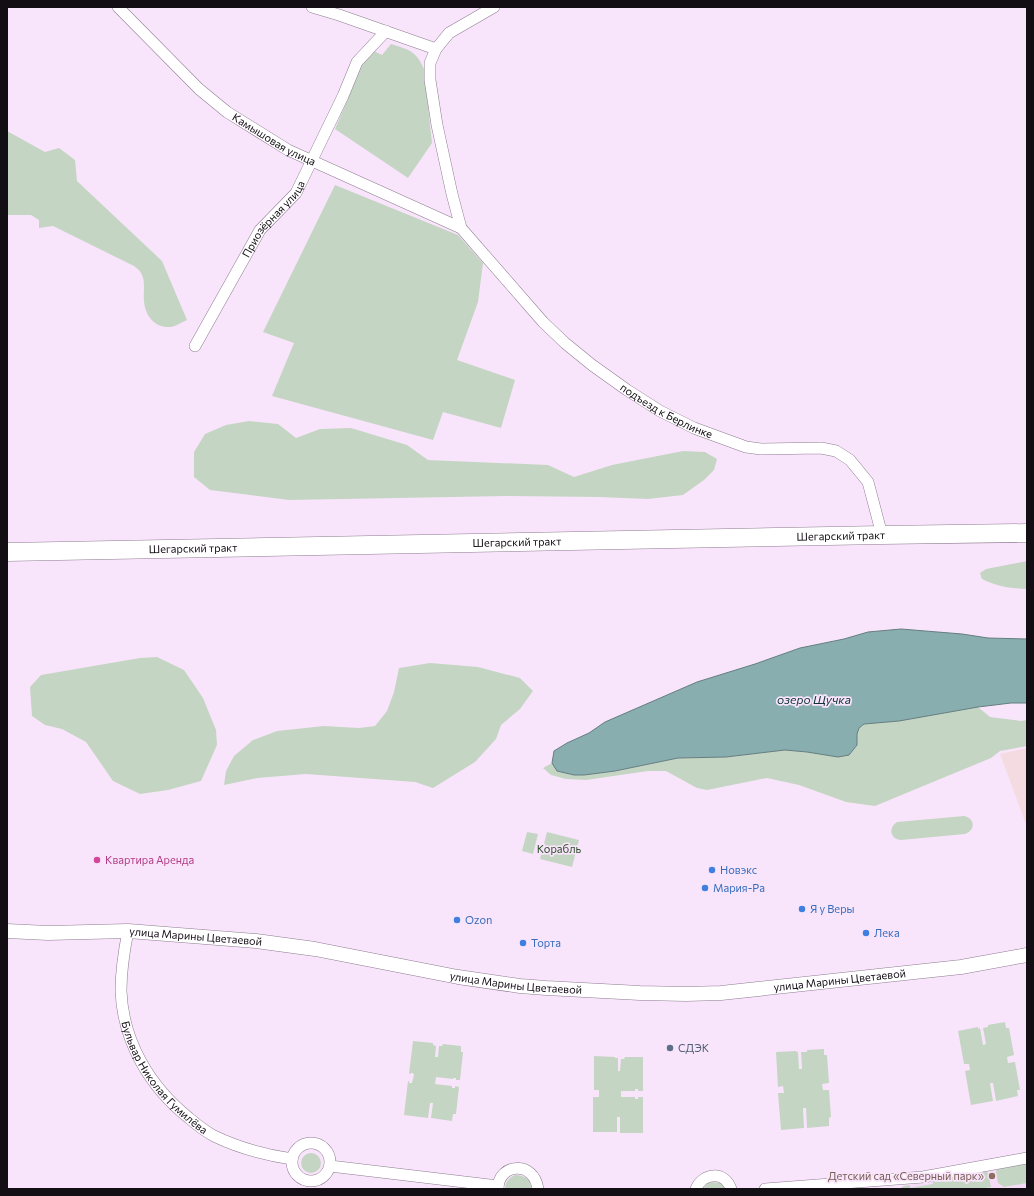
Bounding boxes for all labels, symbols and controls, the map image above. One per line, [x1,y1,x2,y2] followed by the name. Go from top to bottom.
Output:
[230,110,318,168] street label: Камышовая улица
[239,178,307,260] street label: Приозёрная улица
[618,380,715,440] street label: подъезд к Берлинке
[796,528,885,543] street label: Шегарский тракт
[472,534,561,549] street label: Шегарский тракт
[148,541,237,555] street label: Шегарский тракт
[777,692,851,706] water label: озеро Щучка
[537,842,581,855] park label: Корабль
[105,853,194,866] place label: Квартира Аренда
[92,855,102,865] marker: Квартира Аренда
[720,863,757,876] place label: Новэкс
[707,865,717,875] marker: Новэкс
[713,881,765,894] place label: Мария-Ра
[700,883,710,893] marker: Мария-Ра
[810,902,855,915] place label: Я у Веры
[797,904,807,914] marker: Я у Веры
[465,913,492,926] place label: Ozon
[452,915,462,925] marker: Ozon
[129,924,263,948] street label: улица Марины Цветаевой
[874,926,900,939] place label: Лека
[861,928,871,938] marker: Лека
[531,936,561,949] place label: Торта
[518,938,528,948] marker: Торта
[773,966,906,993] street label: улица Марины Цветаевой
[449,969,582,996] street label: улица Марины Цветаевой
[119,1020,210,1136] street label: Бульвар Николая Гумилёва
[678,1041,710,1054] place label: СДЭК
[665,1043,675,1053] marker: СДЭК
[828,1169,984,1182] place label: Детский сад «Северный парк»
[987,1171,997,1181] marker: Детский сад «Северный парк»

